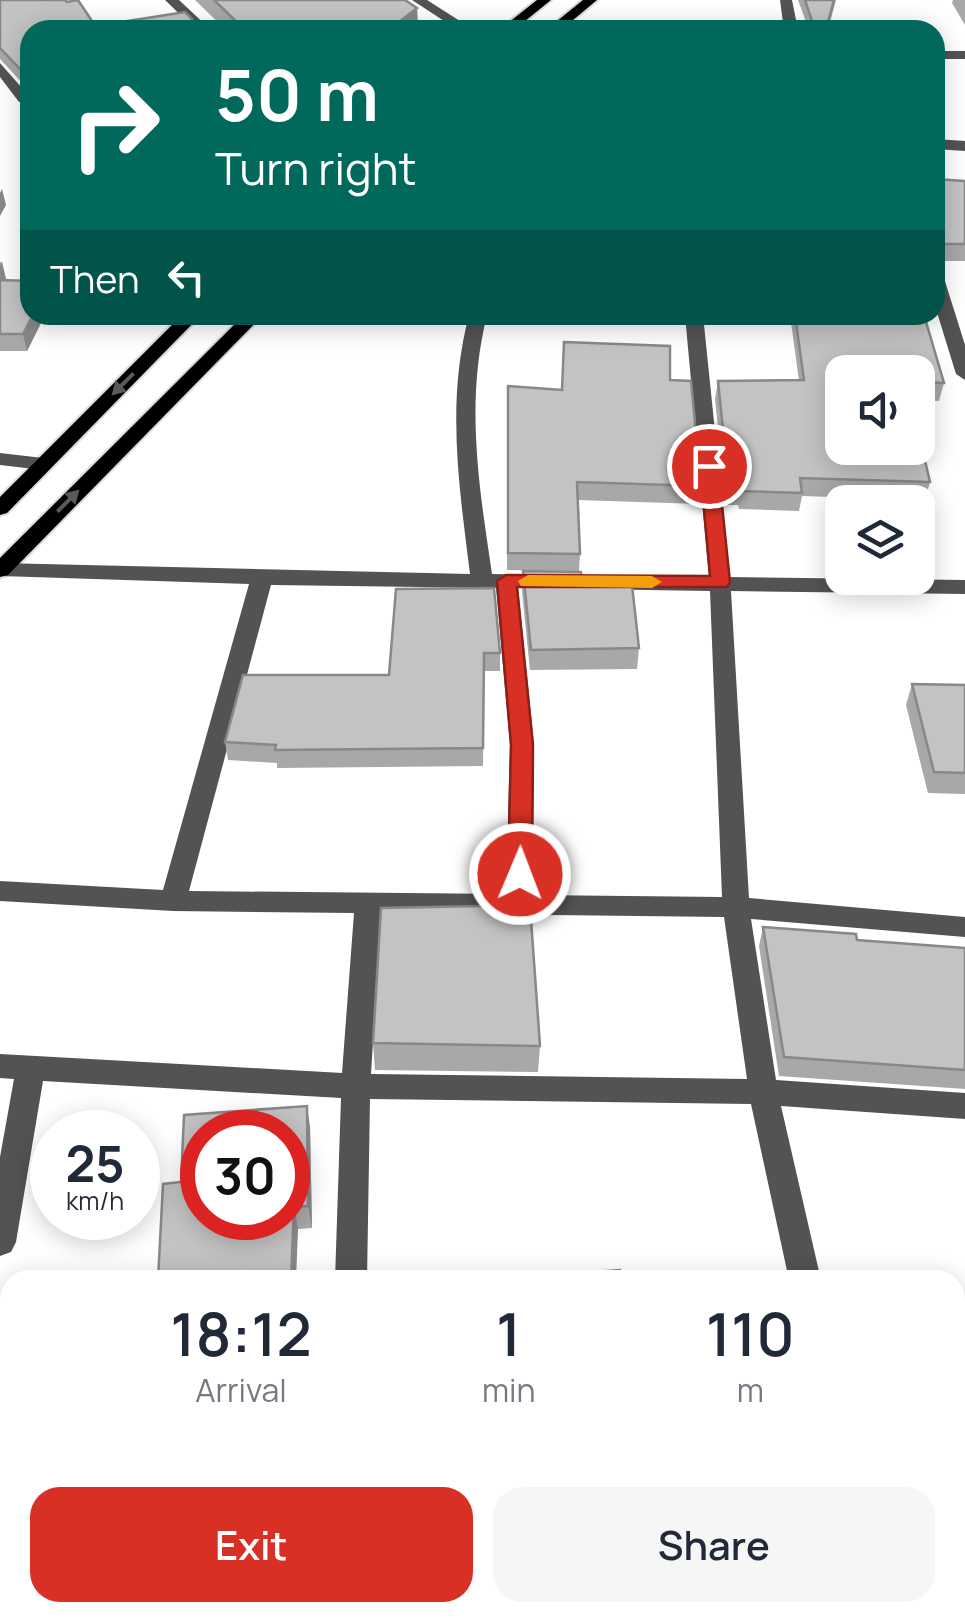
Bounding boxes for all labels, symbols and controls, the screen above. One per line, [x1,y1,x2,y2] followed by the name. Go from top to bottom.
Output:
[215,46,379,142] text: 50 m
[50,60,180,190] icon: right
[215,137,416,199] text: Turn right
[159,250,214,305] icon: left
[50,252,139,304] text: Then
[825,355,935,595] map controls
[825,355,935,465] button: sound
[111,371,135,395] one-way arrow
[667,424,752,509] pin
[682,439,737,494] icon: arrive
[825,485,935,595] button: layers
[56,489,80,513] one-way arrow
[468,822,572,926] position arrow
[180,1110,310,1240] speed limit sign: 30
[65,1129,125,1197] text: 25
[66,1183,124,1218] text: km/h
[170,1292,312,1374] text: 18:12
[496,1292,521,1374] text: 1
[706,1292,795,1374] text: 110
[195,1368,287,1412] text: Arrival
[482,1368,536,1412] text: min
[737,1368,764,1412] text: m
[30,1487,473,1602] button: Exit
[493,1487,935,1602] button: Share

